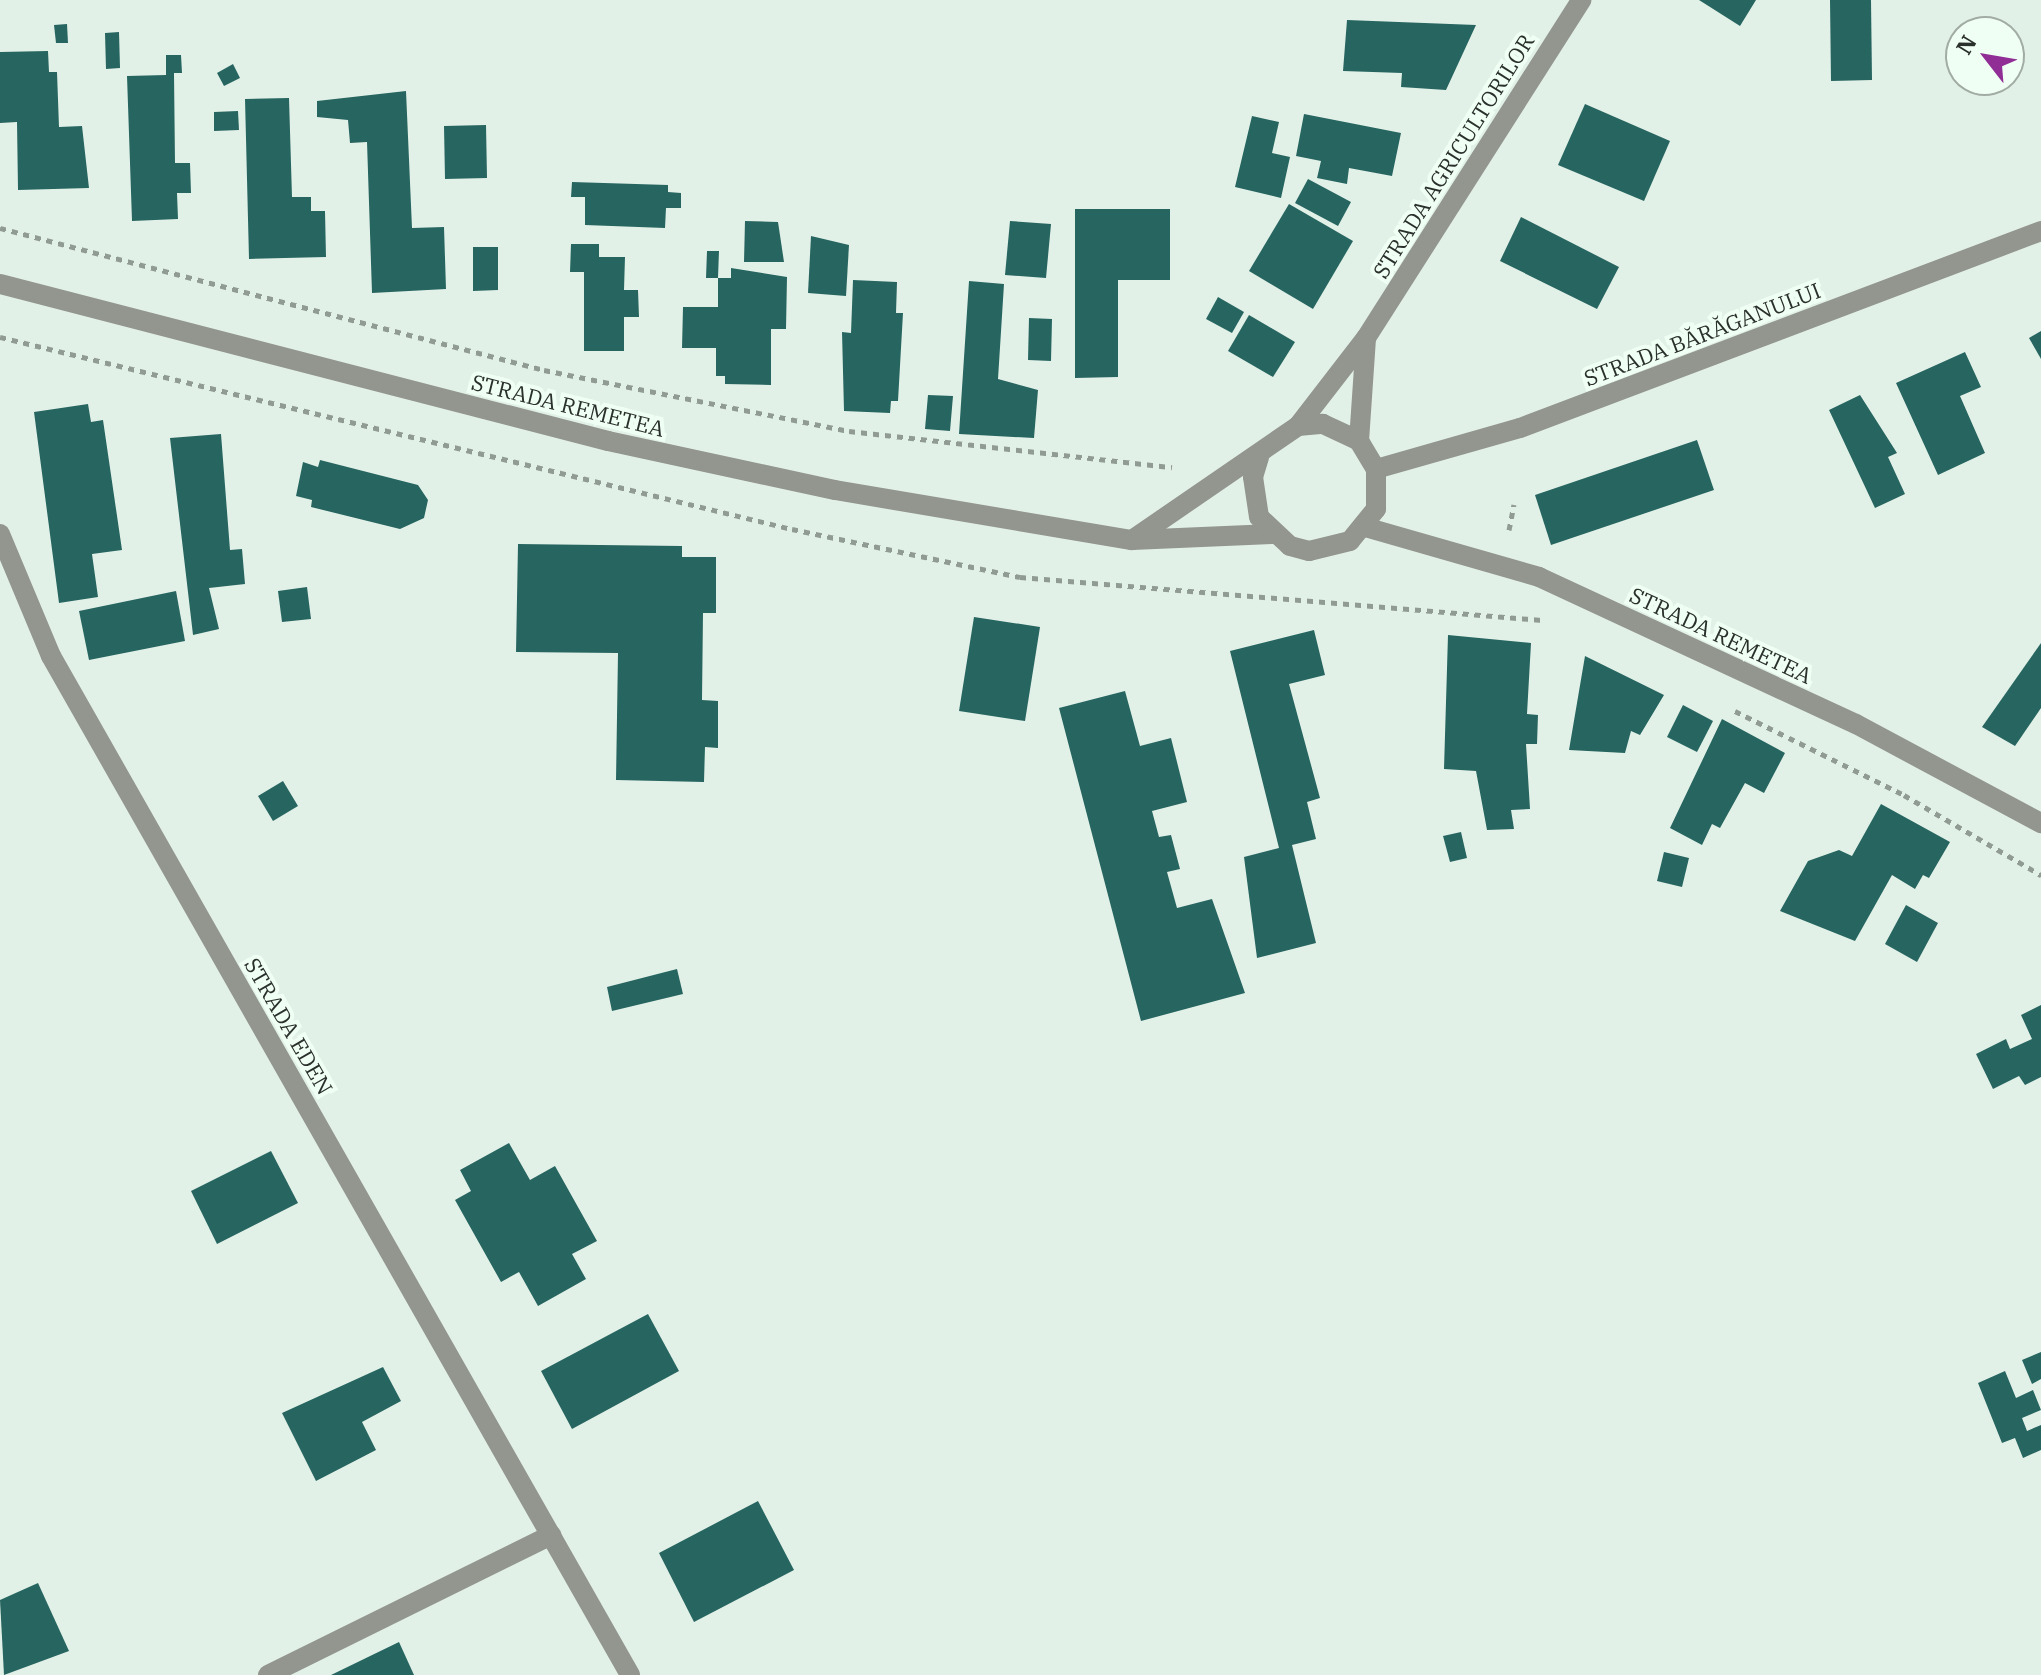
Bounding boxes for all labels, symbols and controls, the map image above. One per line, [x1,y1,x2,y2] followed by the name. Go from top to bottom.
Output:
[1945,16,2025,96] north arrow
[1367,29,1539,283] street label: STRADA AGRICULTORILOR
[1949,29,1983,59] text: N
[1580,277,1824,391] street label: STRADA BĂRĂGANULUI
[469,368,667,442] street label: STRADA REMETEA
[1626,581,1816,689] street label: STRADA REMETEA
[239,953,339,1099] street label: STRADA EDEN

